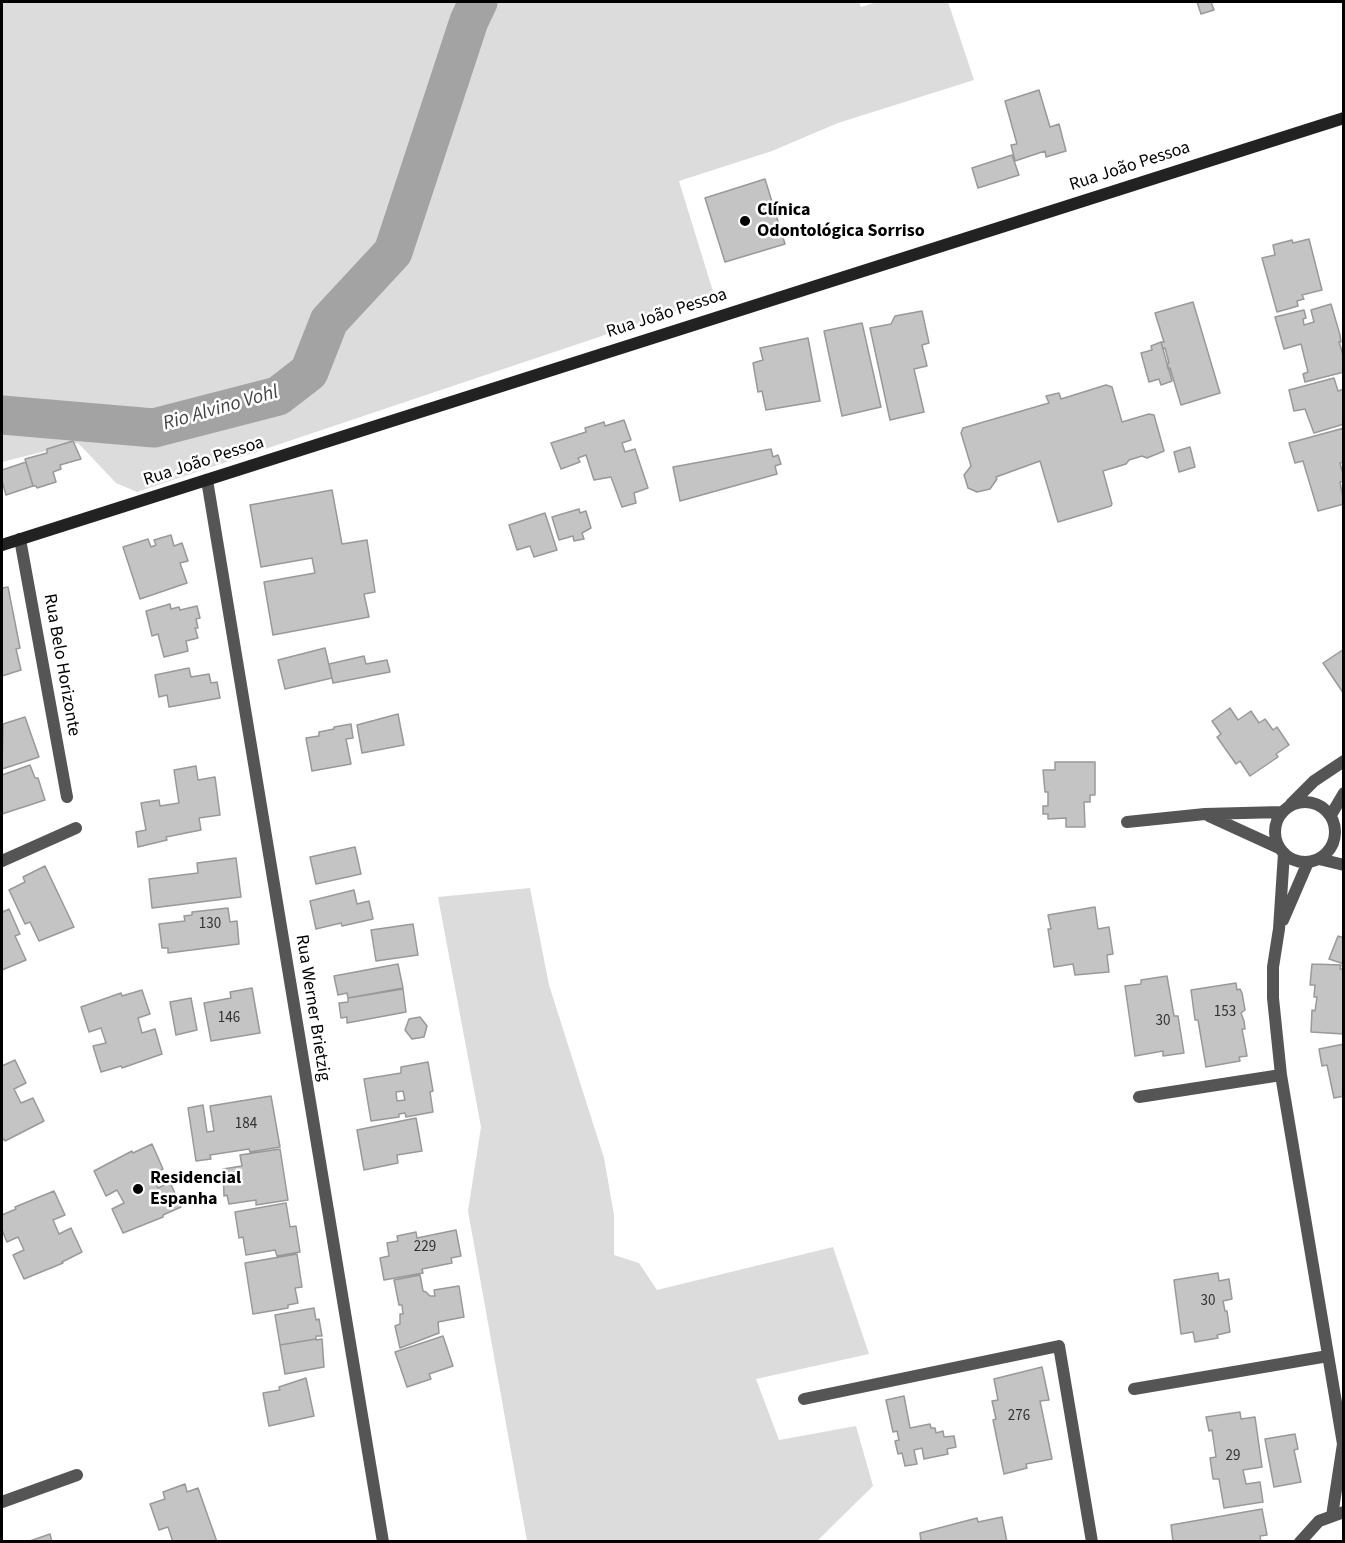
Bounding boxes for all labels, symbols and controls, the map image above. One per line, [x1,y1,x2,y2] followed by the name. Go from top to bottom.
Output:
[1067,137,1193,197] street label: Rua João Pessoa
[757,200,925,242] place label: Clínica Odontológica Sorriso
[738,214,752,228] marker: Clínica Odontológica Sorriso
[604,284,730,344] street label: Rua João Pessoa
[161,381,281,437] water label: Rio Alvino Vohl
[141,432,267,492] street label: Rua João Pessoa
[38,592,84,738] street label: Rua Belo Horizonte
[199,916,221,934] house number: 130
[290,933,334,1083] street label: Rua Werner Brietzig
[1214,1004,1236,1022] house number: 153
[218,1010,240,1028] house number: 146
[1156,1013,1170,1031] house number: 30
[235,1116,257,1134] house number: 184
[150,1168,241,1210] place label: Residencial Espanha
[131,1182,145,1196] marker: Residencial Espanha
[414,1239,436,1257] house number: 229
[1201,1293,1215,1311] house number: 30
[1008,1408,1030,1426] house number: 276
[1226,1448,1240,1466] house number: 29

